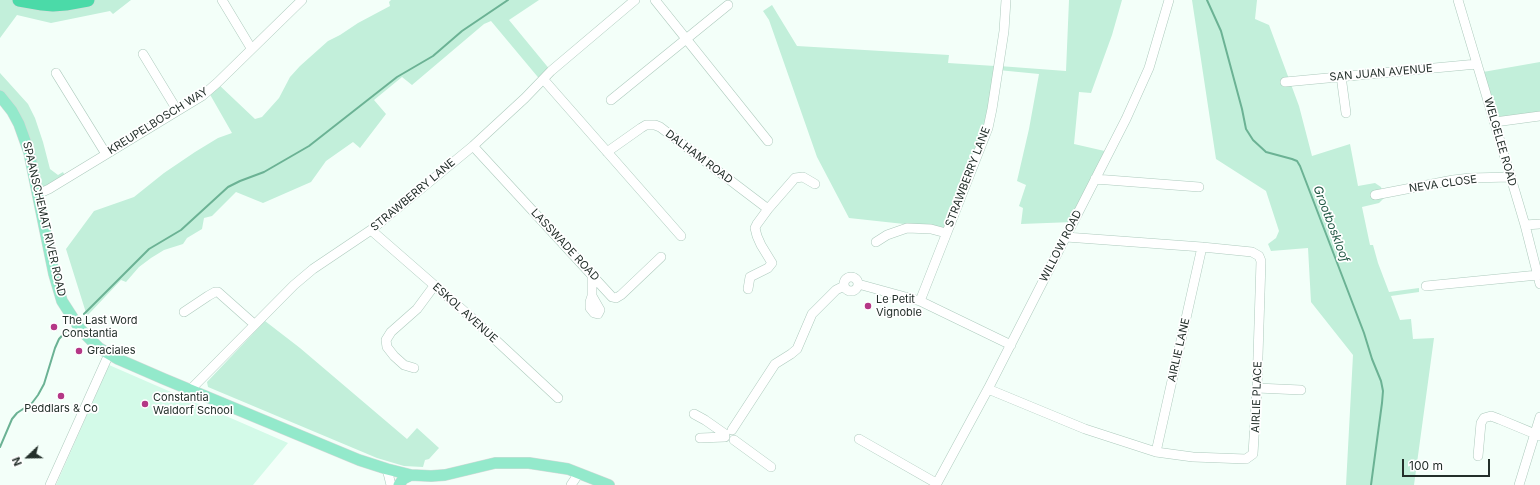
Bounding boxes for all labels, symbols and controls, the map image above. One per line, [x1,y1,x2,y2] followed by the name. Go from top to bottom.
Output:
[1329,62,1433,84] street label: SAN JUAN AVENUE
[106,85,210,157] street label: KREUPELBOSCH WAY
[1481,96,1519,188] street label: WELGELEE ROAD
[943,125,993,229] street label: STRAWBERRY LANE
[663,127,735,187] street label: DALHAM ROAD
[20,140,68,298] street label: SPAANSCHEMAT RIVER ROAD
[368,156,458,234] street label: STRAWBERRY LANE
[1408,173,1478,195] street label: NEVA CLOSE
[1310,184,1352,264] water label: Grootboskloof
[528,206,602,284] street label: LASSWADE ROAD
[1037,208,1085,284] street label: WILLOW ROAD
[430,280,500,346] street label: ESKOL AVENUE
[876,293,922,319] place label: Le Petit Vignoble
[863,301,873,311] marker: Le Petit Vignoble
[62,314,138,340] place label: The Last Word Constantia
[1165,317,1193,383] street label: AIRLIE LANE
[49,322,59,332] marker: The Last Word Constantia
[87,344,136,358] place label: Graciales
[74,346,84,356] marker: Graciales
[1249,361,1265,433] street label: AIRLIE PLACE
[56,391,66,401] marker: Peddlars & Co
[153,391,233,417] place label: Constantia Waldorf School
[140,399,150,409] marker: Constantia Waldorf School
[24,402,98,416] place label: Peddlars & Co
[8,437,48,477] north arrow
[1404,451,1492,477] scale bar
[9,455,25,468] text: N
[1409,458,1443,473] text: 100 m

